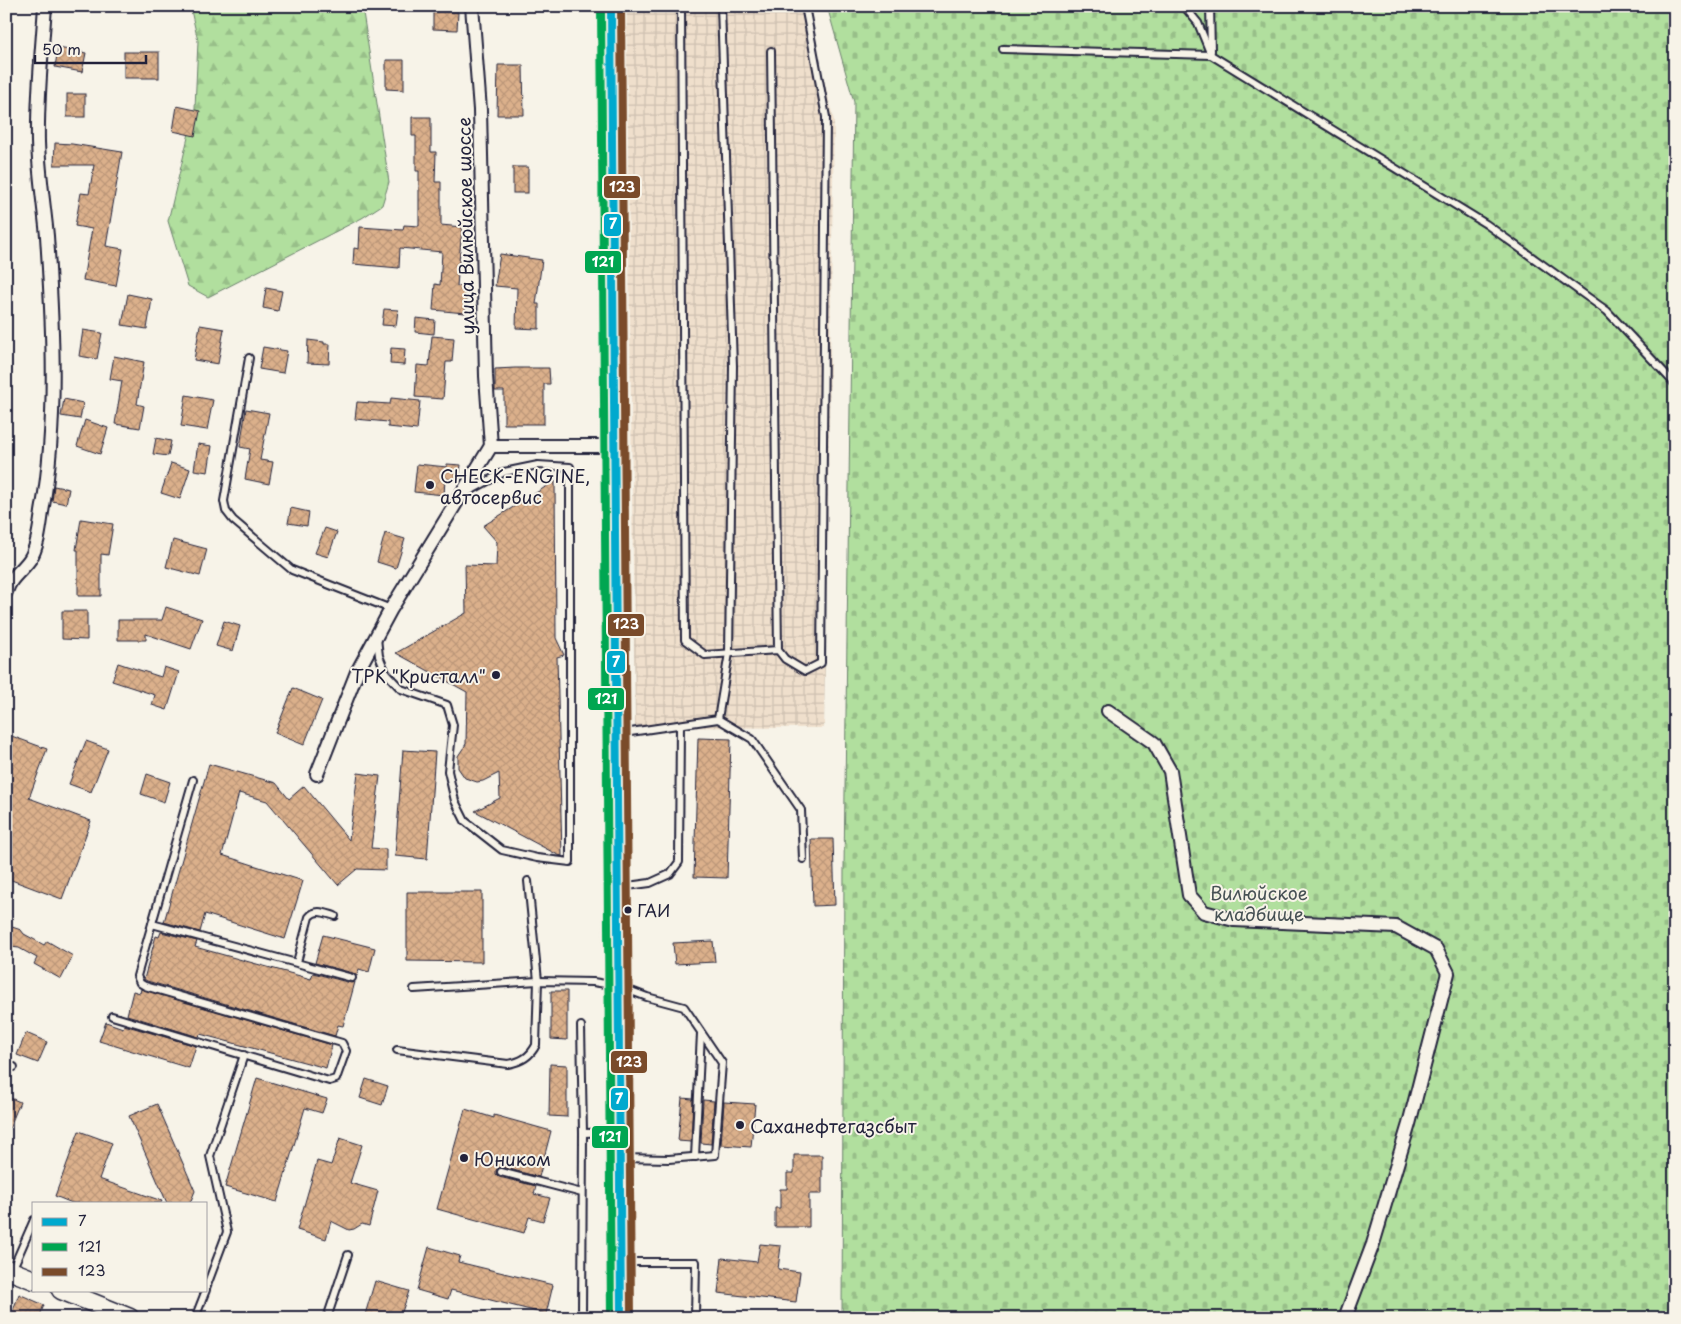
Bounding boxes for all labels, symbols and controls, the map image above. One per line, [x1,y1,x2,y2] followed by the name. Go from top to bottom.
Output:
[35,32,146,64] scale bar
[42,37,81,60] text: 50 m
[450,117,480,335] street label: улица Вилюйское шоссе
[603,175,641,199] line badge: 123
[609,176,635,197] text: 123
[603,213,622,237] line badge: 7
[609,213,618,234] text: 7
[584,250,622,274] line badge: 121
[592,251,614,272] text: 121
[440,462,590,510] place label: CHECK-ENGINE, автосервис
[424,479,436,491] marker: CHECK-ENGINE, автосервис
[607,613,645,637] line badge: 123
[613,613,639,634] text: 123
[606,650,626,674] line badge: 7
[612,651,621,672] text: 7
[351,662,486,689] place label: ТРК "Кристалл"
[490,669,502,681] marker: ТРК "Кристалл"
[587,687,625,711] line badge: 121
[595,688,617,709] text: 121
[1210,879,1308,927] park label: Вилюйское кладбище
[637,897,670,923] place label: ГАИ
[623,905,633,915] marker: ГАИ
[610,1050,648,1074] line badge: 123
[616,1051,642,1072] text: 123
[610,1087,629,1111] line badge: 7
[615,1088,624,1109] text: 7
[750,1112,917,1139] place label: Саханефтегазсбыт
[734,1119,746,1131] marker: Саханефтегазсбыт
[591,1125,629,1149] line badge: 121
[599,1126,621,1147] text: 121
[474,1145,551,1172] place label: Юником
[458,1152,470,1164] marker: Юником
[32,1202,208,1292] legend
[78,1208,87,1231] text: 7
[78,1234,101,1257] text: 121
[78,1258,105,1281] text: 123

